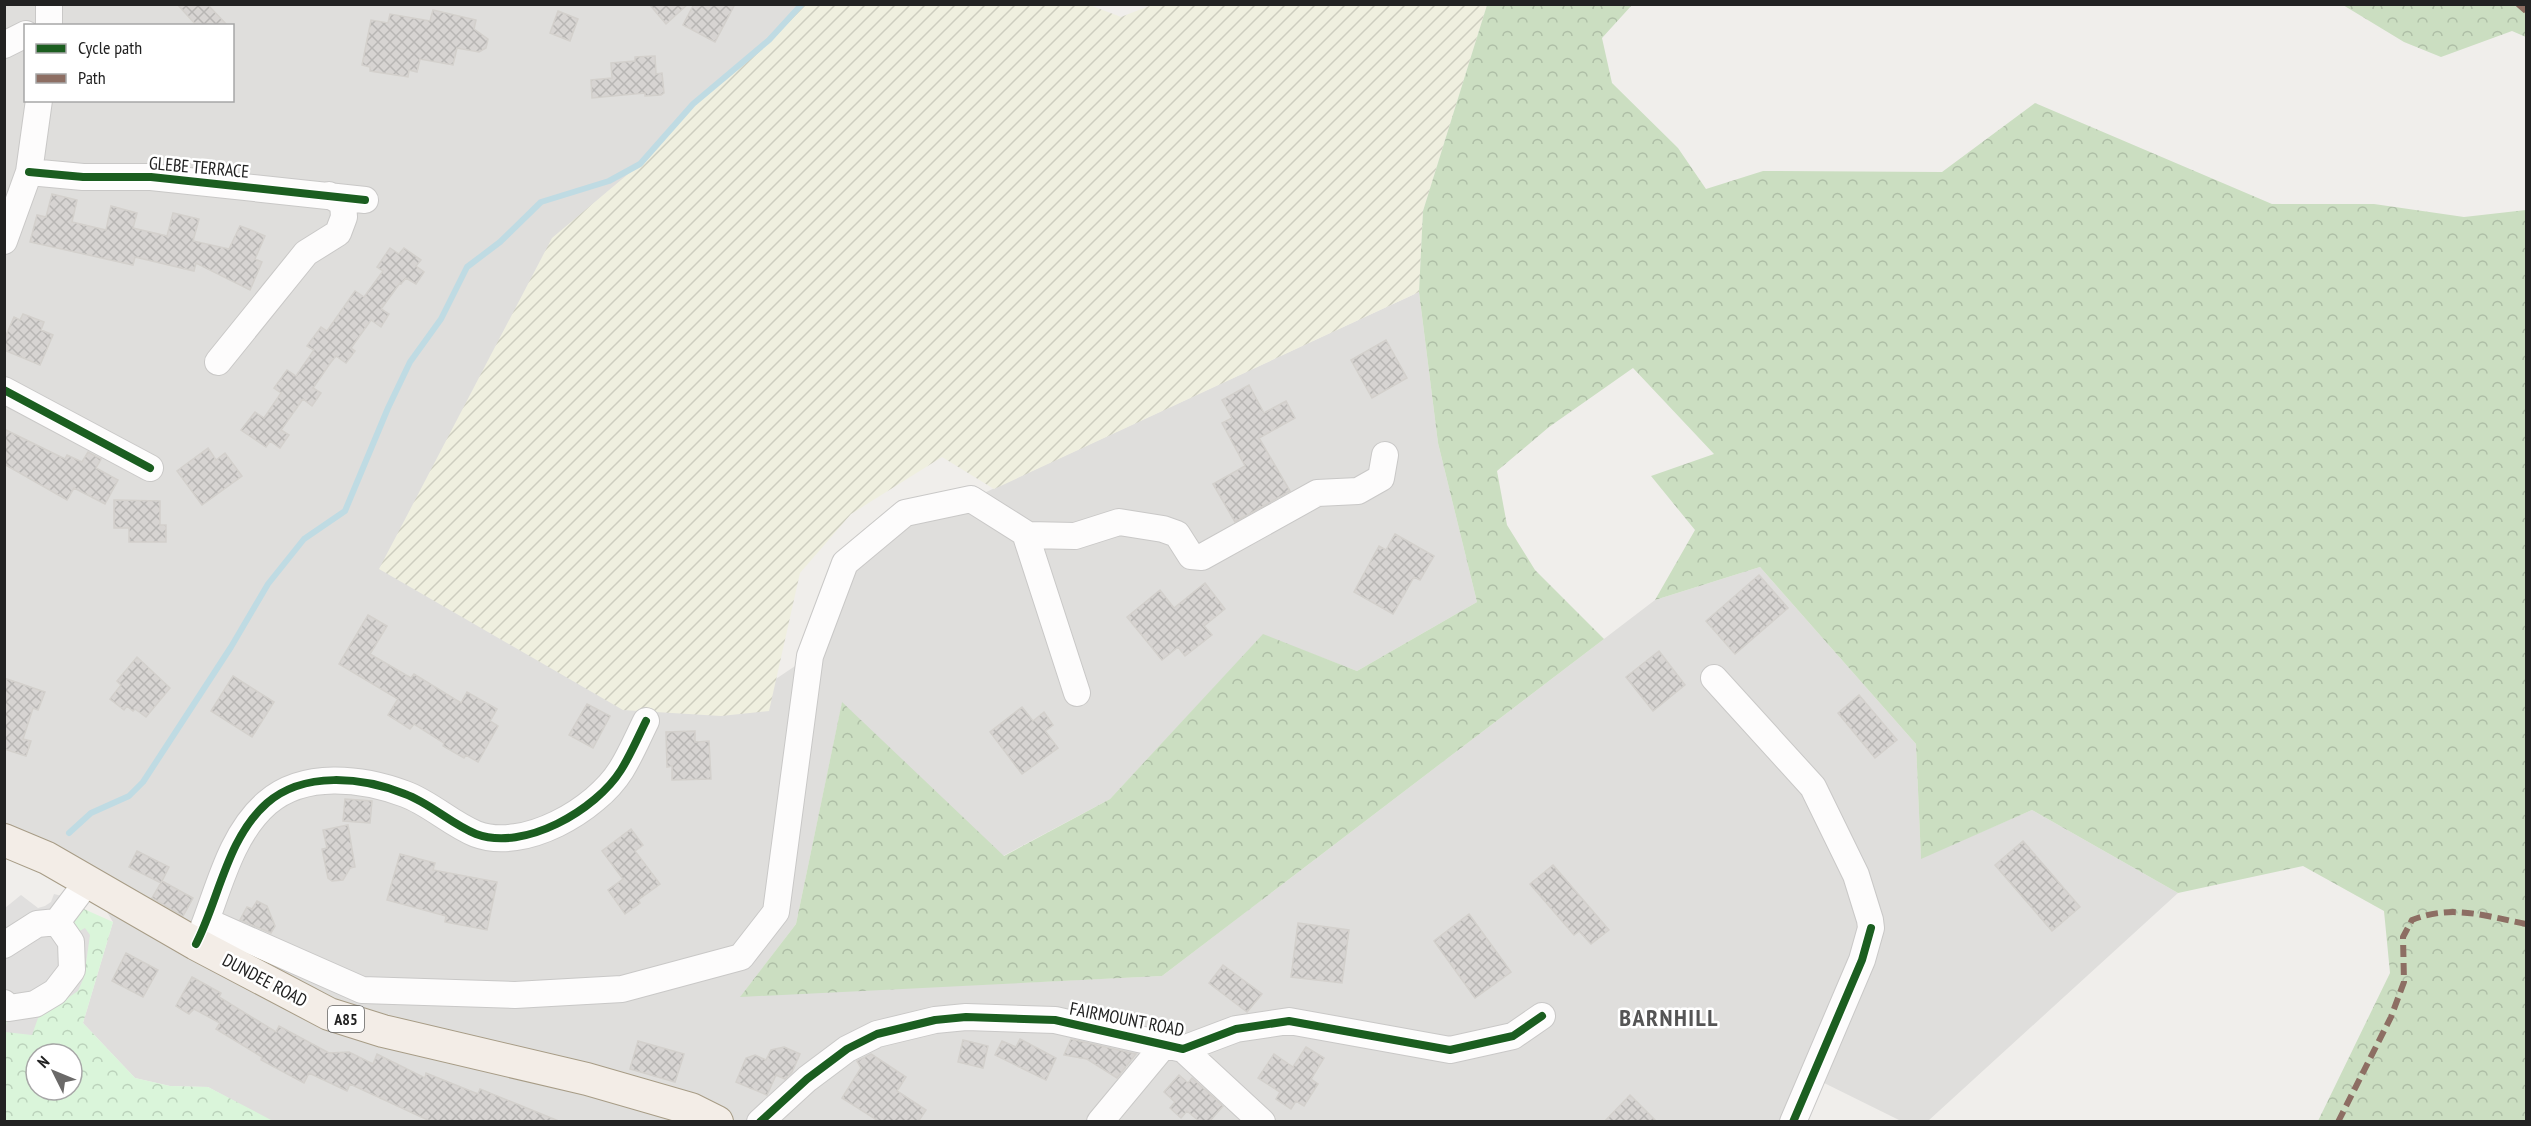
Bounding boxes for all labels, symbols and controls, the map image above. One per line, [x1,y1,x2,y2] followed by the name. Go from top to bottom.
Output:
[24,24,234,102] legend
[78,36,142,59] text: Cycle path
[78,66,106,89] text: Path
[148,151,250,183] street label: GLEBE TERRACE
[219,948,311,1012] street label: DUNDEE ROAD
[1068,997,1186,1041] street label: FAIRMOUNT ROAD
[1619,1002,1719,1033] district label: BARNHILL
[328,1006,364,1032] road number: A85
[24,1042,84,1102] north arrow
[33,1052,53,1072] text: N

